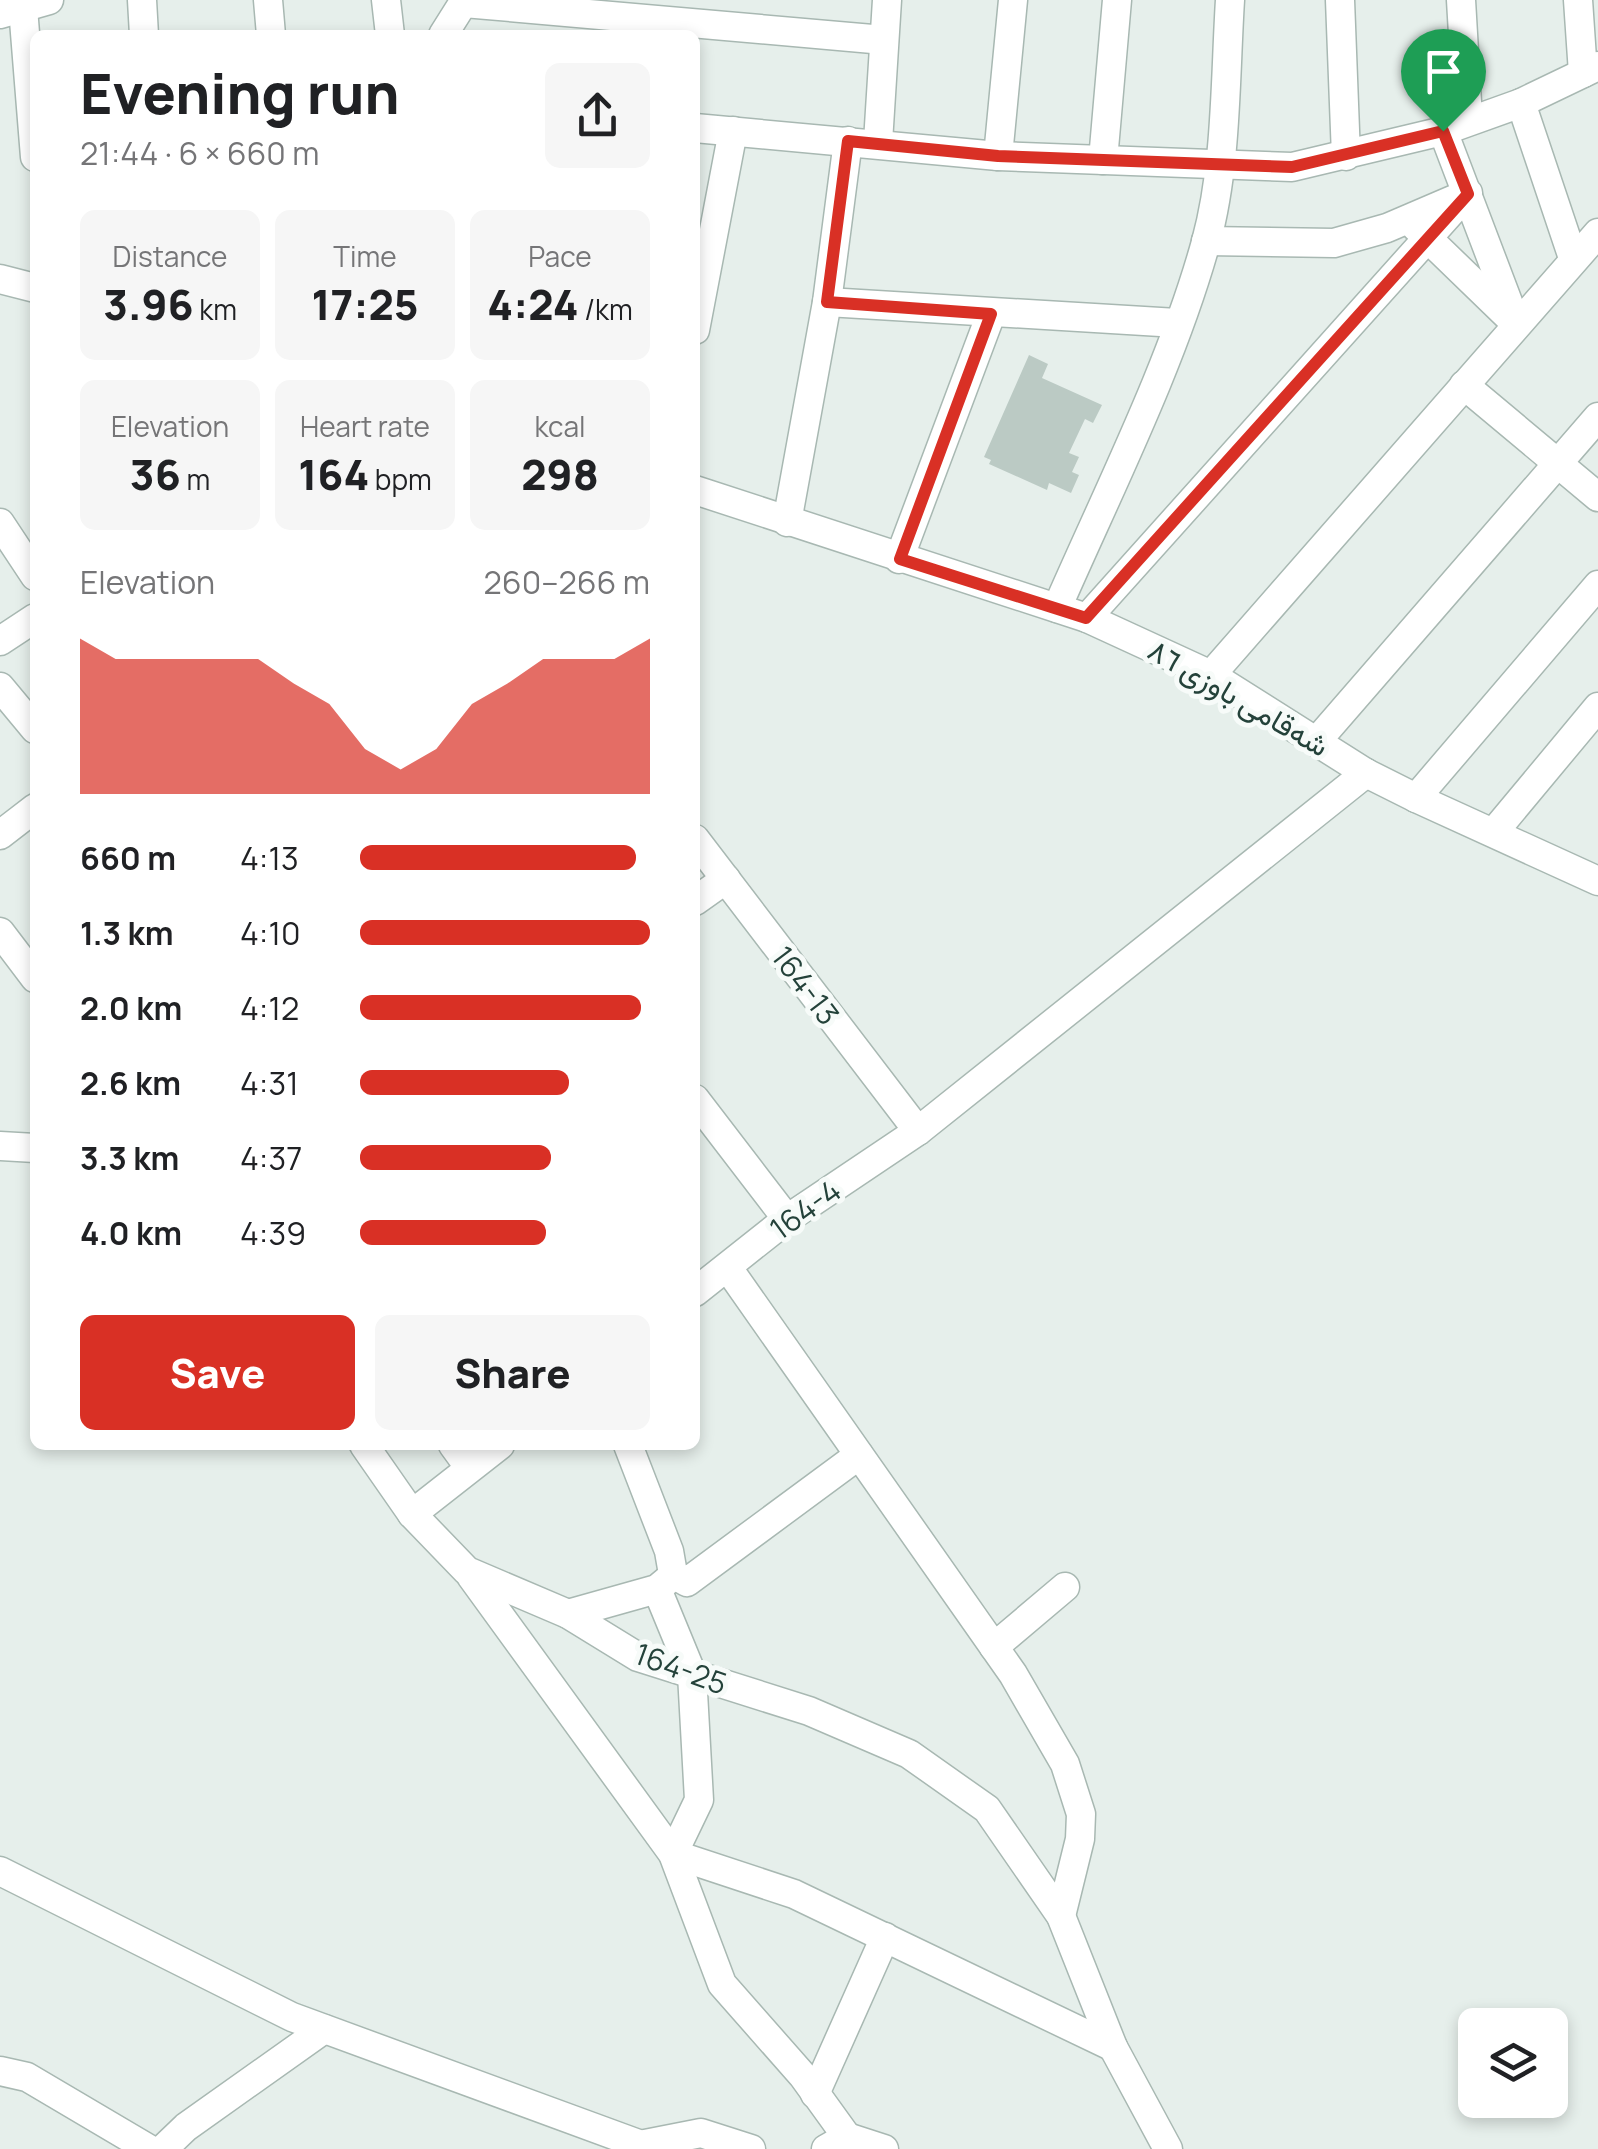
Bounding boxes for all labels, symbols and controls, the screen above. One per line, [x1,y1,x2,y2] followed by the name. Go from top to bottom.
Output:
[1401,29,1486,132] pin
[1416,44,1471,99] icon: arrive
[80,55,399,131] text: Evening run
[545,63,650,168] button: share
[80,131,319,175] text: 21:44 · 6 × 660 m
[113,237,227,275] text: Distance
[333,237,397,275] text: Time
[528,237,592,275] text: Pace
[103,275,194,333] text: 3.96
[311,275,419,333] text: 17:25
[487,275,579,333] text: 4:24
[194,290,237,328] text: km
[579,290,633,328] text: /km
[111,407,229,445] text: Elevation
[300,407,430,445] text: Heart rate
[534,407,586,445] text: kcal
[130,445,181,503] text: 36
[298,445,369,503] text: 164
[521,445,599,503] text: 298
[181,460,210,498] text: m
[369,460,432,498] text: bpm
[80,560,215,604] text: Elevation
[484,560,650,604] text: 260–266 m
[1141,629,1337,765] street label: شەقامی باوزی ٨٦
[80,836,176,880] text: 660 m
[240,836,299,880] text: 4:13
[80,911,173,955] text: 1.3 km
[240,911,300,955] text: 4:10
[763,937,849,1033] street label: 164-13
[80,986,182,1030] text: 2.0 km
[240,986,299,1030] text: 4:12
[80,1061,181,1105] text: 2.6 km
[240,1061,299,1105] text: 4:31
[80,1136,179,1180] text: 3.3 km
[240,1136,302,1180] text: 4:37
[761,1169,849,1249] street label: 164-4
[80,1211,182,1255] text: 4.0 km
[240,1211,306,1255] text: 4:39
[80,1315,355,1430] button: Save
[375,1315,650,1430] button: Share
[629,1632,733,1704] street label: 164-25
[1458,2008,1568,2118] map controls
[1458,2008,1568,2118] button: layers

